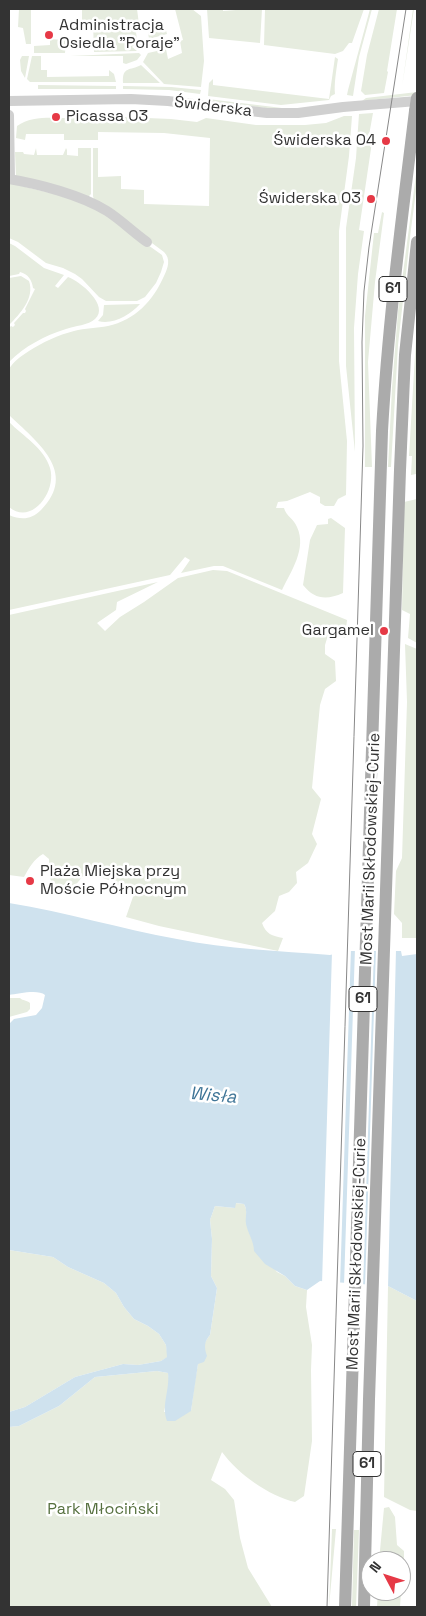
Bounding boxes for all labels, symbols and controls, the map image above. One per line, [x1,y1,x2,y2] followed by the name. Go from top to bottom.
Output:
[59,16,180,54] place label: Administracja Osiedla "Poraje"
[43,29,55,41] marker: Administracja Osiedla "Poraje"
[173,93,253,121] street label: Świderska
[66,107,148,127] place label: Picassa 03
[50,111,62,123] marker: Picassa 03
[273,131,376,151] place label: Świderska 04
[380,135,392,147] marker: Świderska 04
[259,189,361,209] place label: Świderska 03
[365,193,377,205] marker: Świderska 03
[379,276,407,302] road number: 61
[302,621,374,641] place label: Gargamel
[378,625,390,637] marker: Gargamel
[357,733,385,965] street label: Most Marii Skłodowskiej-Curie
[40,862,187,900] place label: Plaża Miejska przy Moście Północnym
[24,875,36,887] marker: Plaża Miejska przy Moście Północnym
[349,986,377,1012] road number: 61
[189,1083,237,1109] water label: Wisła
[343,1138,371,1370] street label: Most Marii Skłodowskiej-Curie
[353,1452,381,1476] road number: 61
[47,1500,159,1520] park label: Park Młociński
[361,1551,411,1601] north arrow
[365,1558,385,1576] text: N

